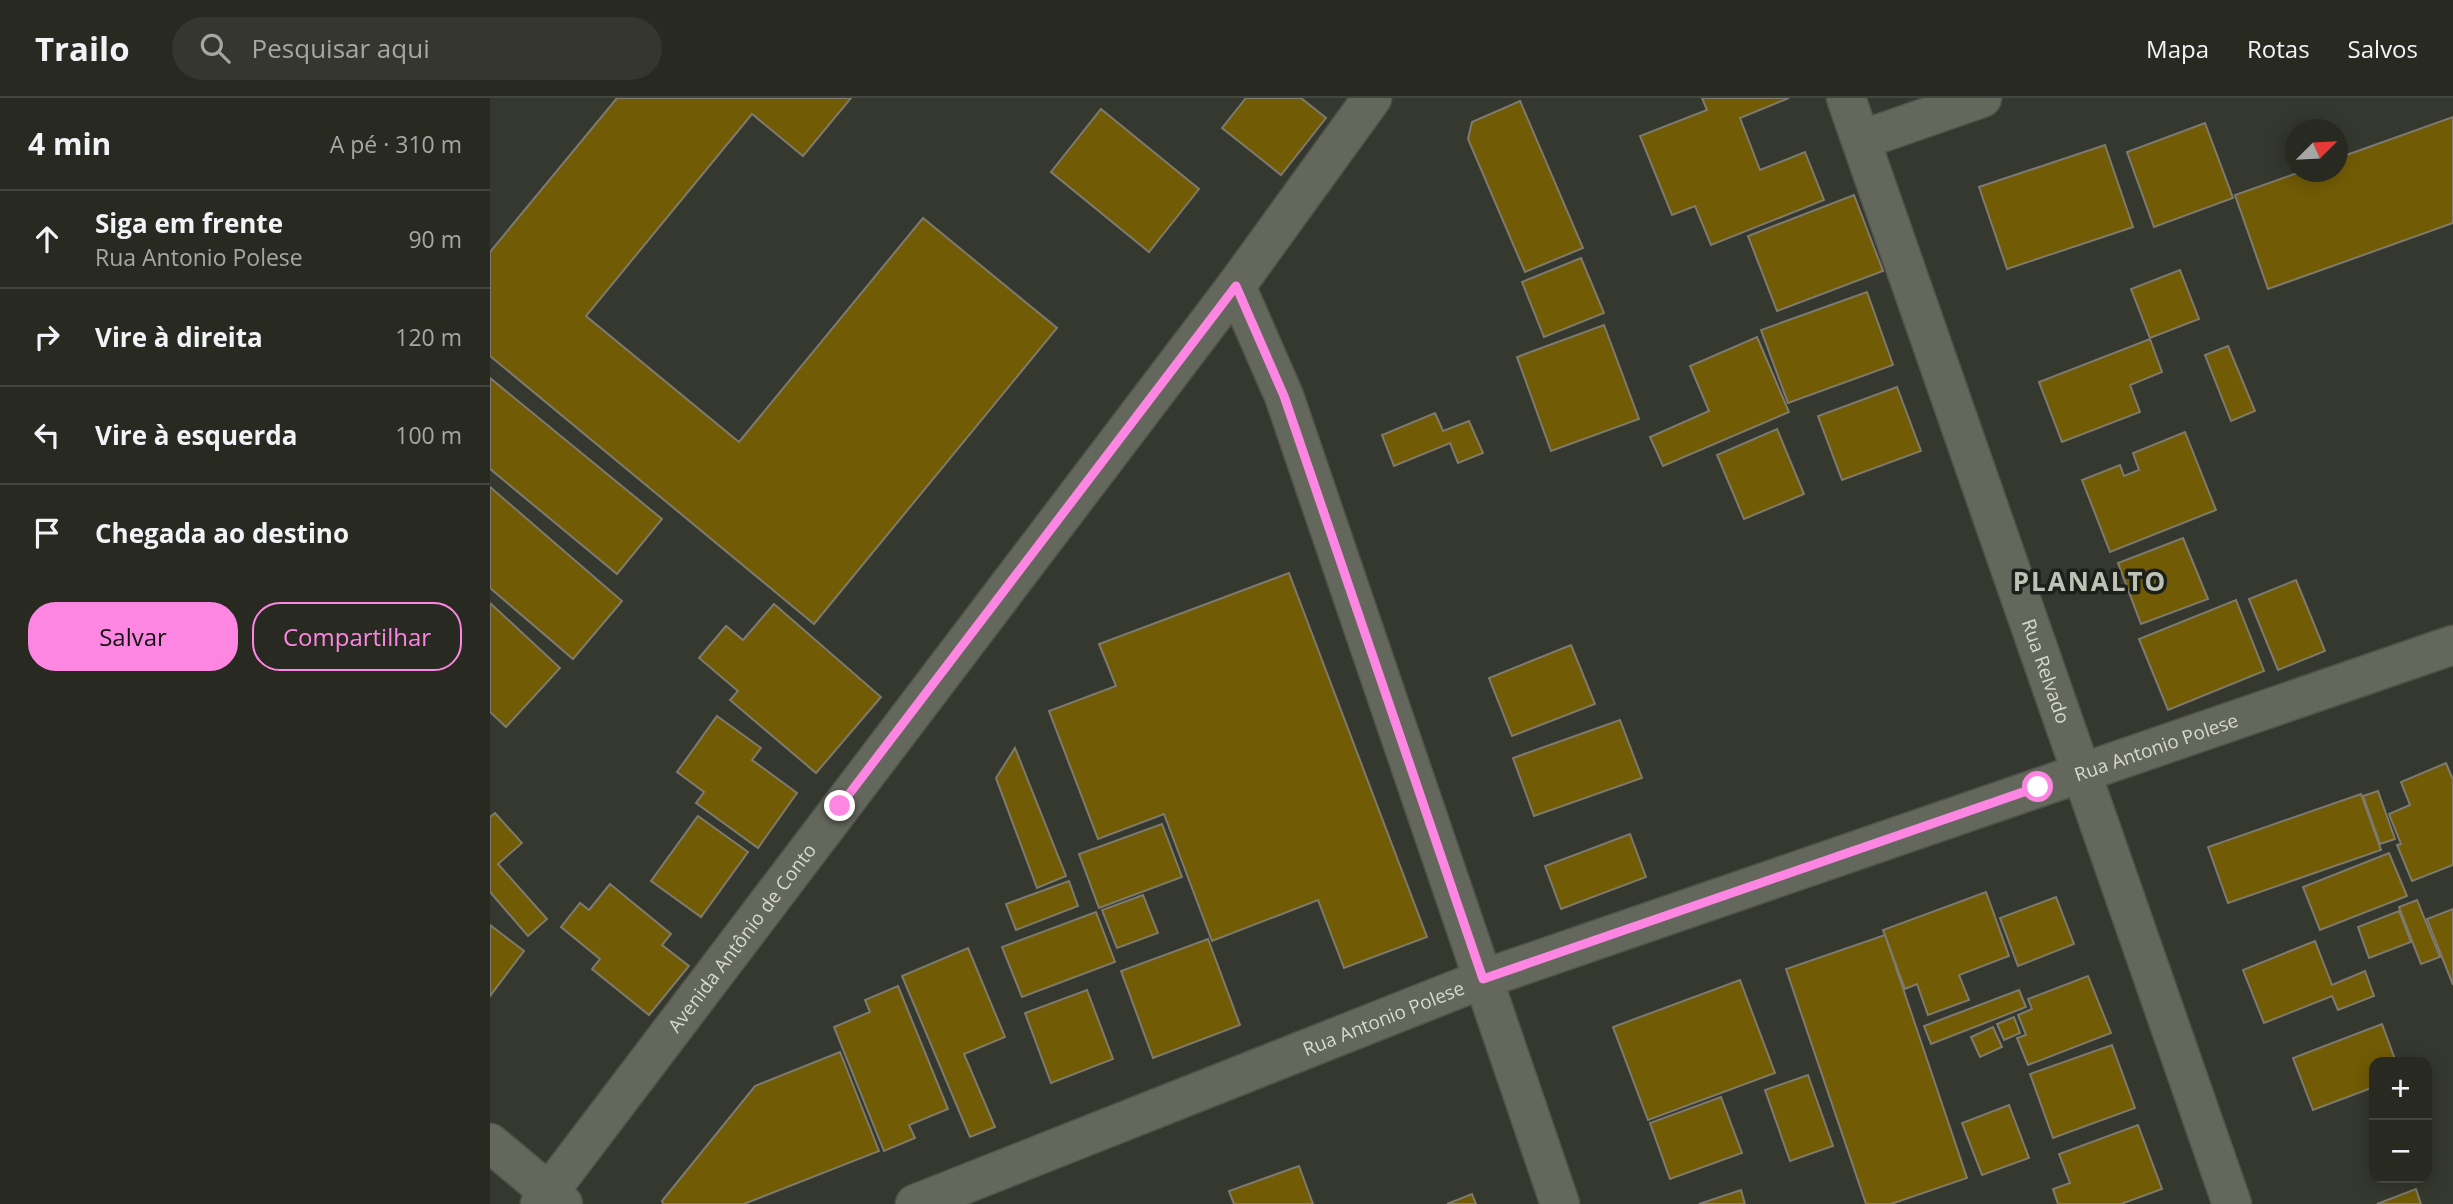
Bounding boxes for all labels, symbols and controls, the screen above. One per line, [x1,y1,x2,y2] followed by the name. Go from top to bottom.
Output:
[172,17,662,80] search box
[35,26,130,71] text: Trailo
[196,29,234,67] icon: search
[252,30,430,66] text: Pesquisar aqui
[2146,32,2209,65] text: Mapa
[2247,32,2310,65] text: Rotas
[2348,32,2418,65] text: Salvos
[2285,119,2348,182] north arrow
[28,123,111,164] text: 4 min
[330,128,462,160] text: A pé · 310 m
[95,205,283,241] text: Siga em frente
[28,220,66,258] icon: ahead
[408,223,462,255] text: 90 m
[95,241,303,273] text: Rua Antonio Polese
[28,318,66,356] icon: right
[95,319,263,355] text: Vire à direita
[395,321,462,353] text: 120 m
[28,416,66,454] icon: left
[95,417,297,453] text: Vire à esquerda
[395,419,462,451] text: 100 m
[28,514,66,552] icon: arrive
[95,515,349,551] text: Chegada ao destino
[2013,563,2167,599] district label: PLANALTO
[28,602,238,671] button: Salvar
[252,602,462,671] button: Compartilhar
[2016,615,2076,727] street label: Rua Relvado
[2071,707,2242,787] street label: Rua Antonio Polese
[2022,771,2053,802] route start
[824,790,855,821] route end
[662,838,822,1038] street label: Avenida Antônio de Conto
[1299,975,1468,1062] street label: Rua Antonio Polese
[2369,1057,2432,1183] map controls
[2369,1057,2432,1120] button: +
[2369,1120,2432,1183] button: −

